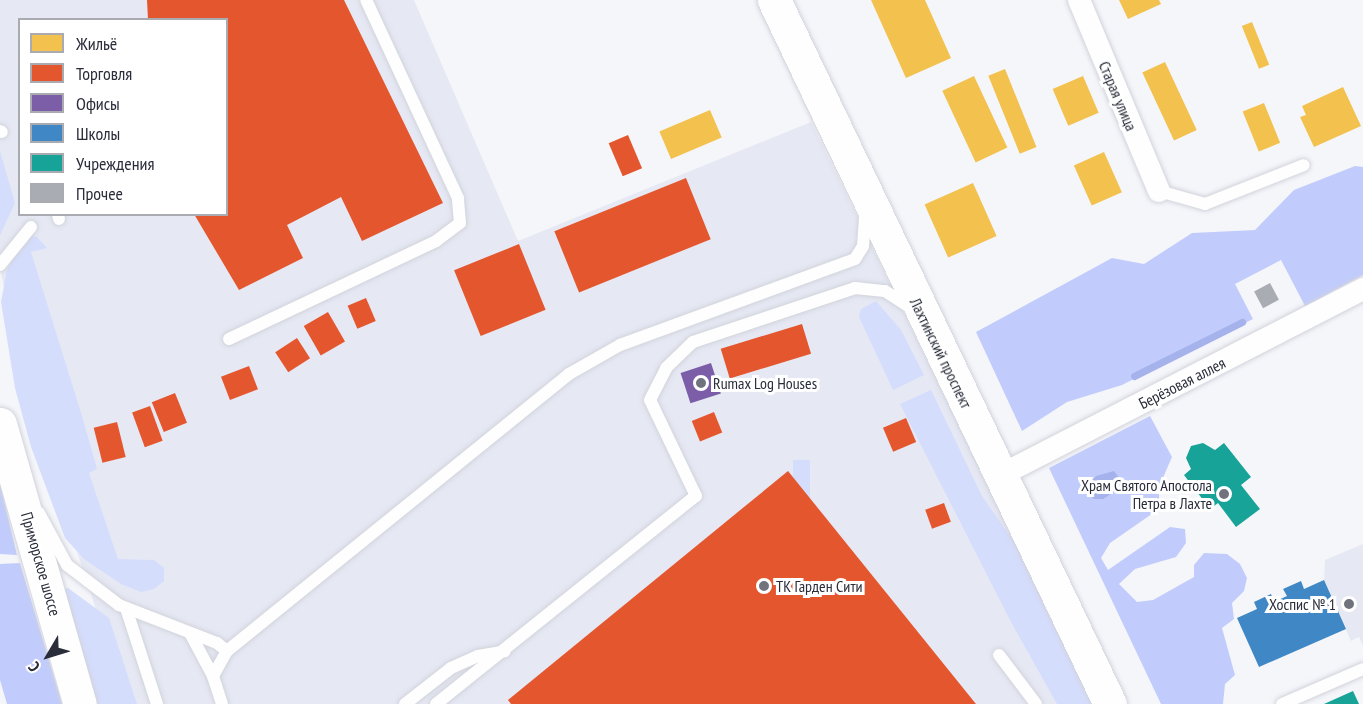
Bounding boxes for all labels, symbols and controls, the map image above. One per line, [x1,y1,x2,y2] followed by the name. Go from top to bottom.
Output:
[18,18,228,216] legend
[76,32,117,55] text: Жильё
[1095,58,1141,134] street label: Старая улица
[76,62,132,85] text: Торговля
[76,92,120,115] text: Офисы
[76,122,120,145] text: Школы
[76,152,154,175] text: Учреждения
[76,182,123,205] text: Прочее
[906,295,976,411] street label: Лахтинский проспект
[1136,353,1228,413] street label: Берёзовая аллея
[713,373,817,393] place label: Rumax Log Houses
[694,376,708,390] marker: Rumax Log Houses
[1081,475,1212,513] place label: Храм Святого Апостола Петра в Лахте
[1217,487,1231,501] marker: Храм Святого Апостола Петра в Лахте
[17,510,65,618] street label: Приморское шоссе
[776,576,863,596] place label: ТК Гарден Сити
[757,579,771,593] marker: ТК Гарден Сити
[1269,594,1336,614] place label: Хоспис № 1
[1340,595,1358,613] marker: Хоспис № 1
[18,626,78,686] north arrow
[24,658,44,676] text: С

